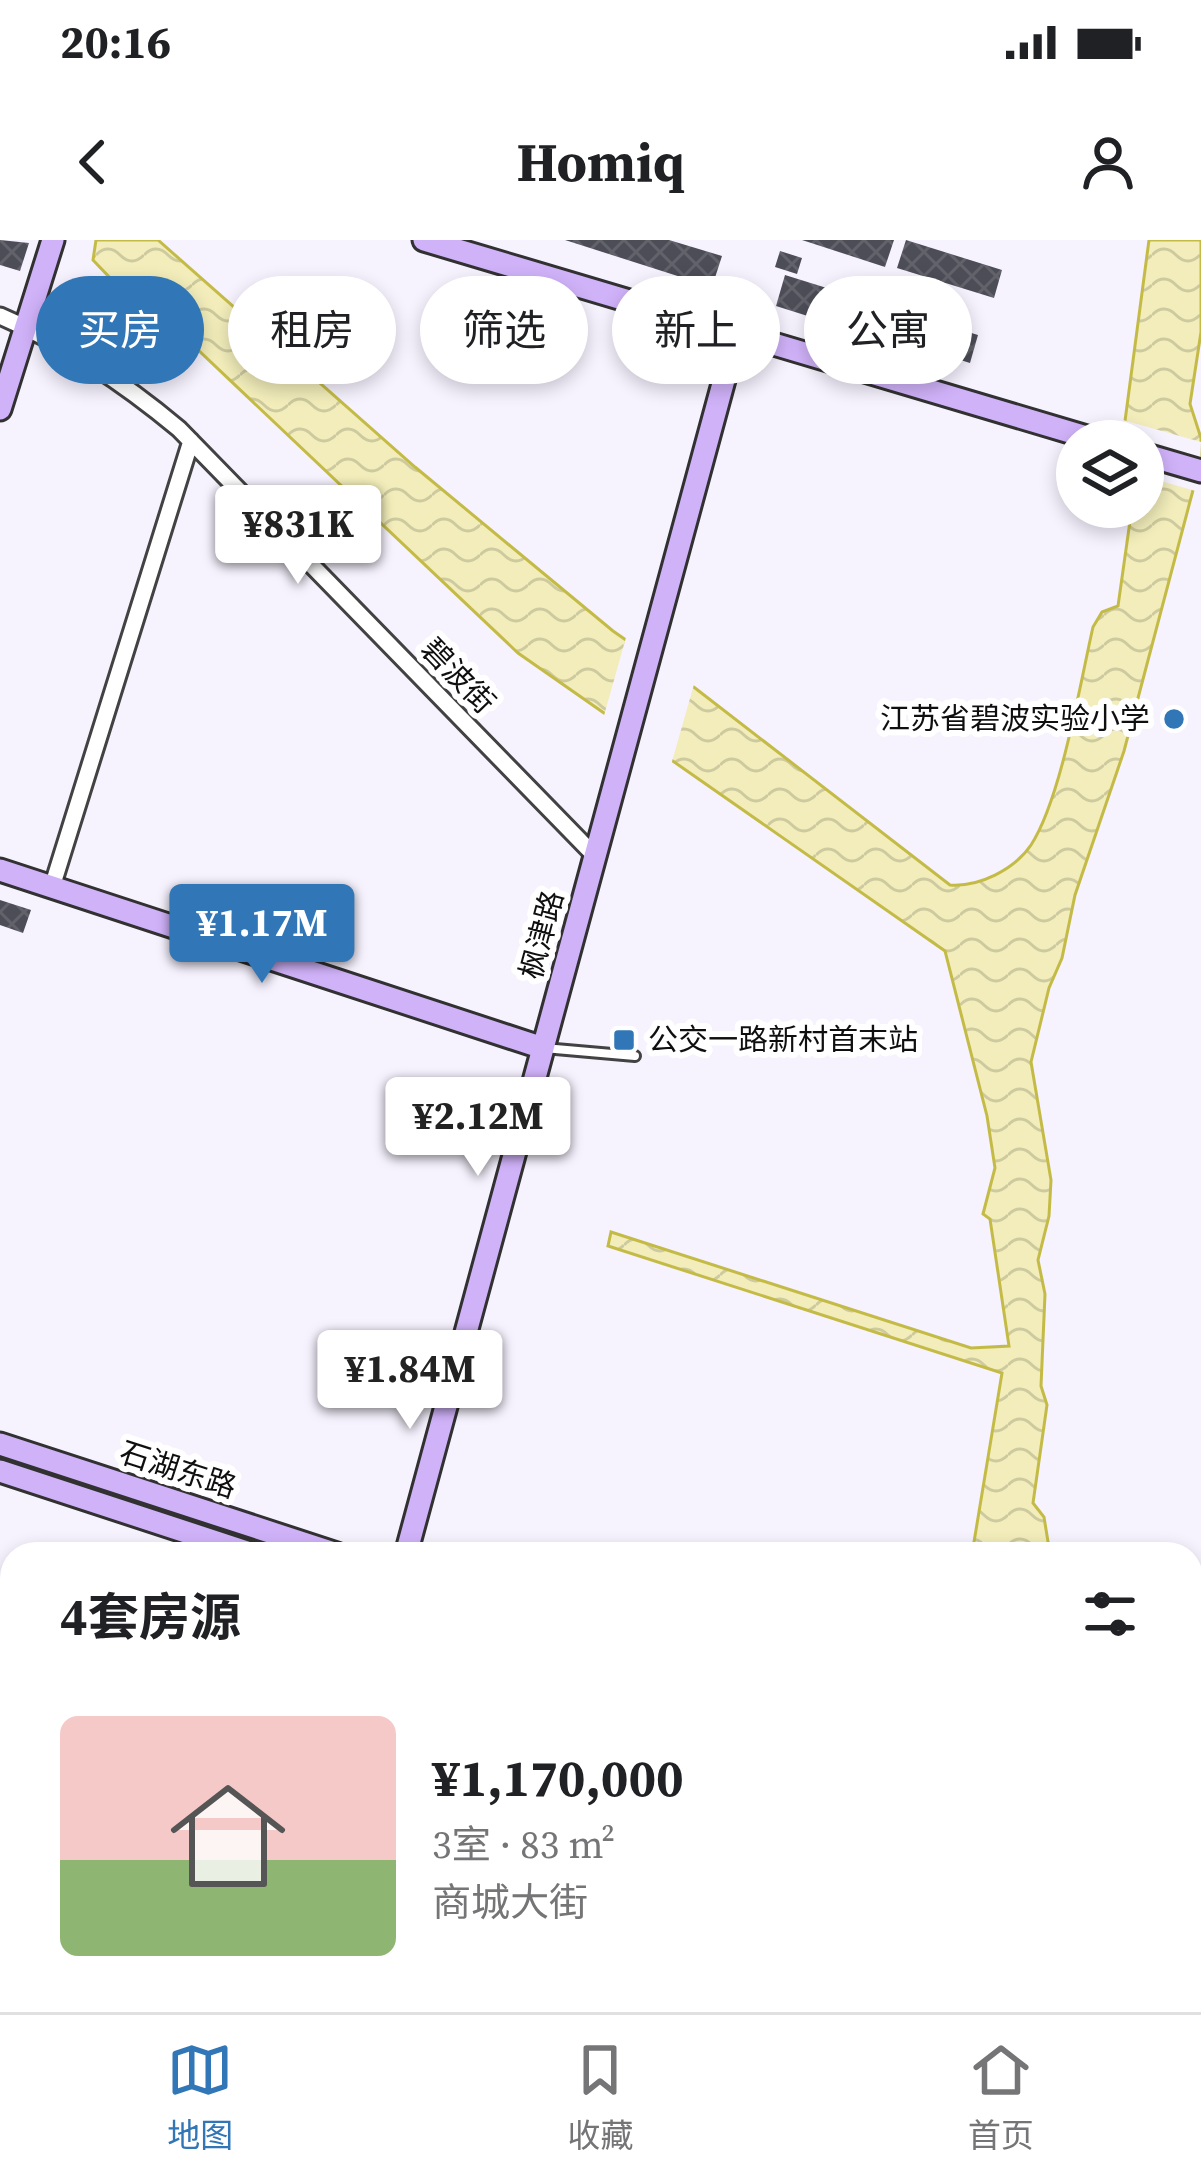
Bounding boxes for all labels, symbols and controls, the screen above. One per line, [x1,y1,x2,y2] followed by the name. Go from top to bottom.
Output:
[60,11,171,73] text: 20:16
[517,125,684,199] text: Homiq
[60,129,126,195] icon: back
[1075,129,1141,195] icon: person
[36,276,204,384] chip: 买房
[228,276,396,384] chip: 租房
[420,276,588,384] chip: 筛选
[612,276,780,384] chip: 新上
[804,276,972,384] chip: 公寓
[1056,420,1164,528] map controls
[1056,420,1164,528] button: layers
[214,485,382,587] pin: ¥831K
[242,497,354,550] text: ¥831K
[412,629,504,722] street label: 碧波街
[880,698,1150,739] place label: 江苏省碧波实验小学
[1161,706,1187,732] marker: 江苏省碧波实验小学
[164,884,360,986] pin: ¥1.17M
[510,886,573,984] street label: 枫津路
[196,896,328,949] text: ¥1.17M
[648,1019,918,1060] place label: 公交一路新村首末站
[611,1027,637,1053] marker: 公交一路新村首末站
[380,1077,576,1179] pin: ¥2.12M
[412,1089,544,1142] text: ¥2.12M
[312,1330,508,1432] pin: ¥1.84M
[344,1342,476,1395] text: ¥1.84M
[115,1431,242,1508] street label: 石湖东路
[1077,1581,1143,1647] icon: filters
[60,1582,241,1652] text: 4套房源
[432,1743,684,1813] text: ¥1,170,000
[156,1764,300,1908] icon: home
[432,1818,615,1871] text: 3室 · 83 m²
[432,1876,588,1929] text: 商城大街
[167,2037,233,2158] tab: 地图
[567,2037,633,2158] tab: 收藏
[968,2037,1034,2158] tab: 首页

